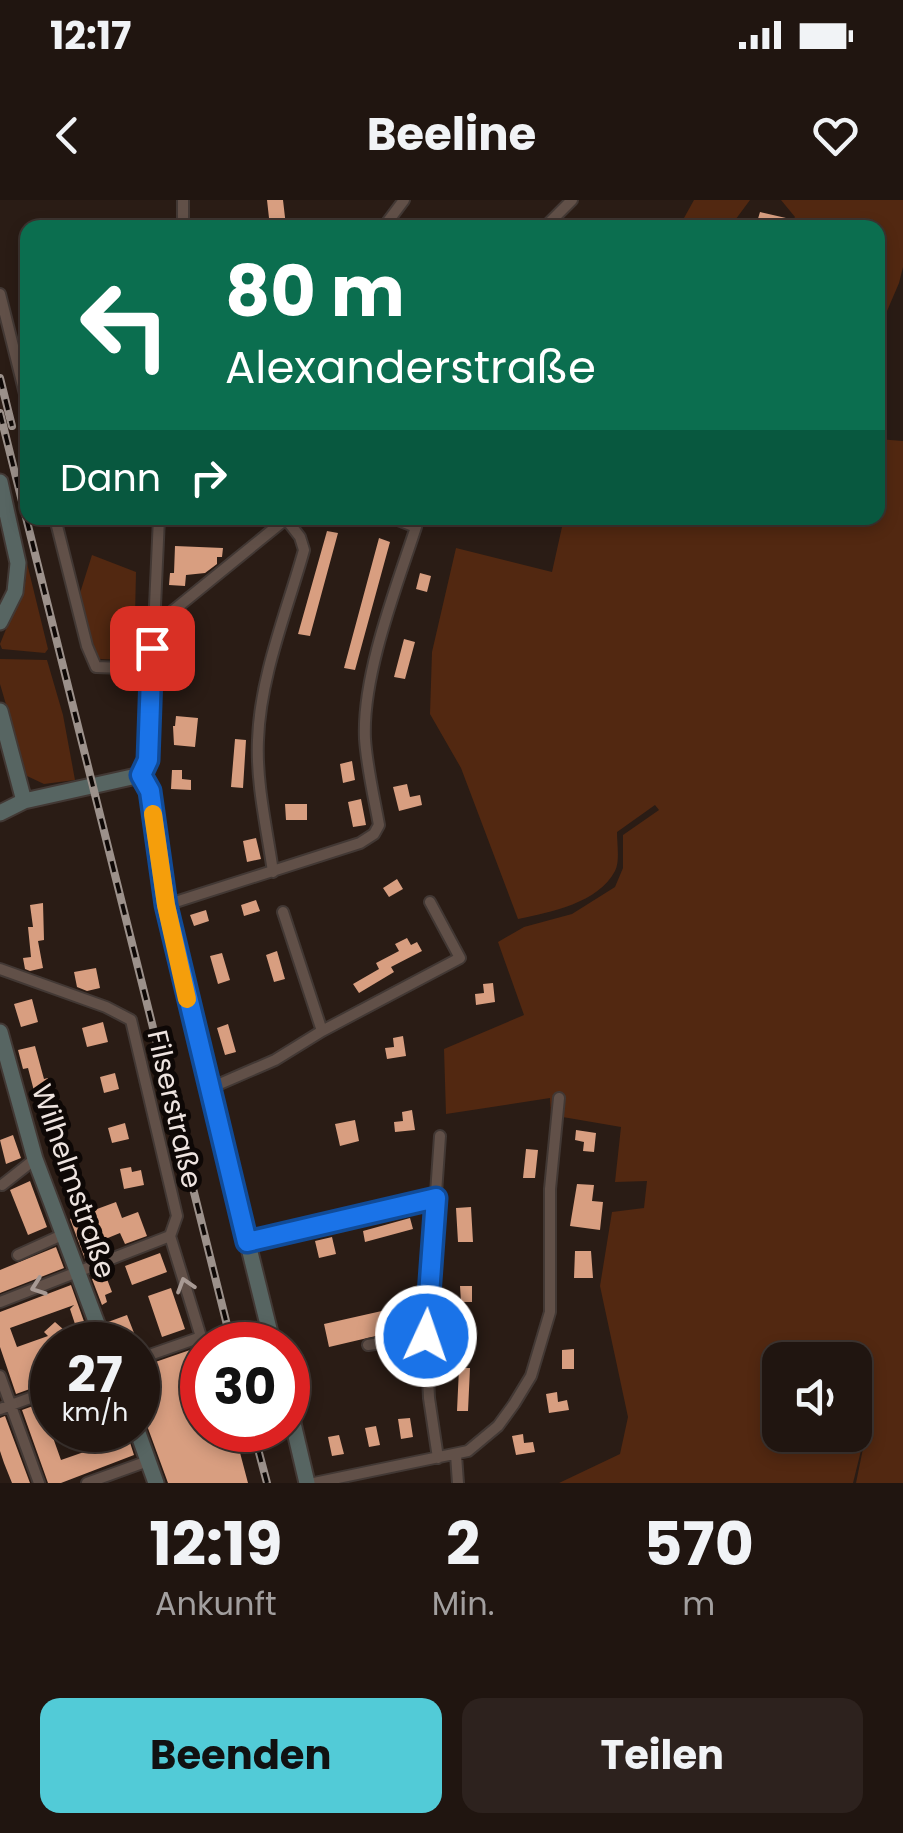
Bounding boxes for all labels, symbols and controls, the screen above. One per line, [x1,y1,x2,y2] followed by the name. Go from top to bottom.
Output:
[50,9,131,62] text: 12:17
[367,103,536,166] text: Beeline
[40,108,95,163] icon: back
[808,108,863,163] icon: heart
[225,242,405,341] text: 80 m
[60,260,190,390] icon: left
[225,336,596,399] text: Alexanderstraße
[181,450,236,505] icon: right
[60,451,161,504] text: Dann
[110,606,195,691] pin
[125,621,180,676] icon: arrive
[137,1026,212,1192] street label: Filserstraße
[22,1079,125,1283] street label: Wilhelmstraße
[31,1275,48,1296] one-way arrow
[176,1277,197,1294] one-way arrow
[374,1284,478,1388] position arrow
[180,1322,310,1452] speed limit sign: 30
[67,1339,123,1410] text: 27
[762,1342,872,1452] map controls
[762,1342,872,1452] button: sound
[62,1395,128,1430] text: km/h
[149,1502,283,1586] text: 12:19
[446,1502,480,1586] text: 2
[644,1502,754,1586] text: 570
[155,1581,277,1626] text: Ankunft
[432,1581,494,1626] text: Min.
[682,1581,715,1626] text: m
[40,1698,442,1813] button: Beenden
[462,1698,863,1813] button: Teilen

